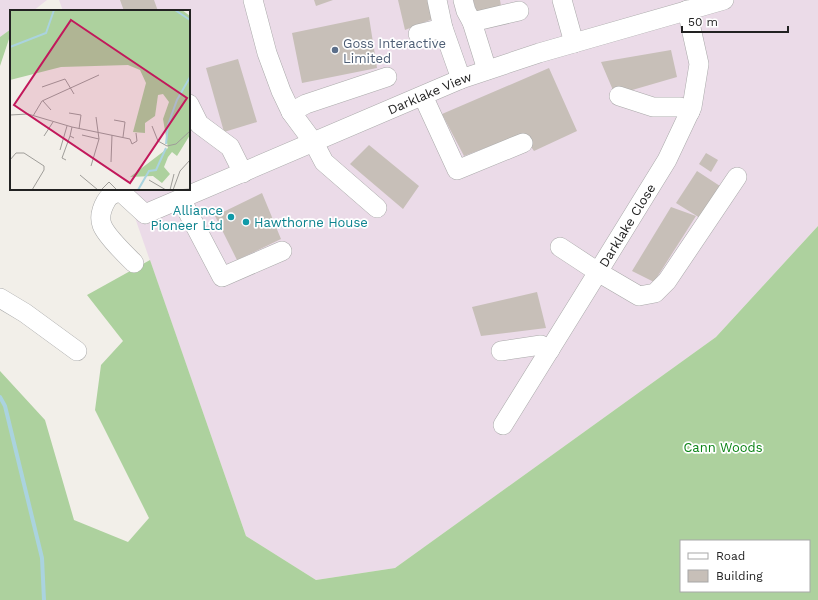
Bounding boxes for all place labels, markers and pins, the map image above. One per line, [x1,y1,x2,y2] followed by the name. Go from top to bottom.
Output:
[343,36,446,66] place label: Goss Interactive Limited
[330,45,340,55] marker: Goss Interactive Limited
[151,203,223,233] place label: Alliance Pioneer Ltd
[226,212,236,222] marker: Alliance Pioneer Ltd
[254,215,368,230] place label: Hawthorne House
[241,217,251,227] marker: Hawthorne House

